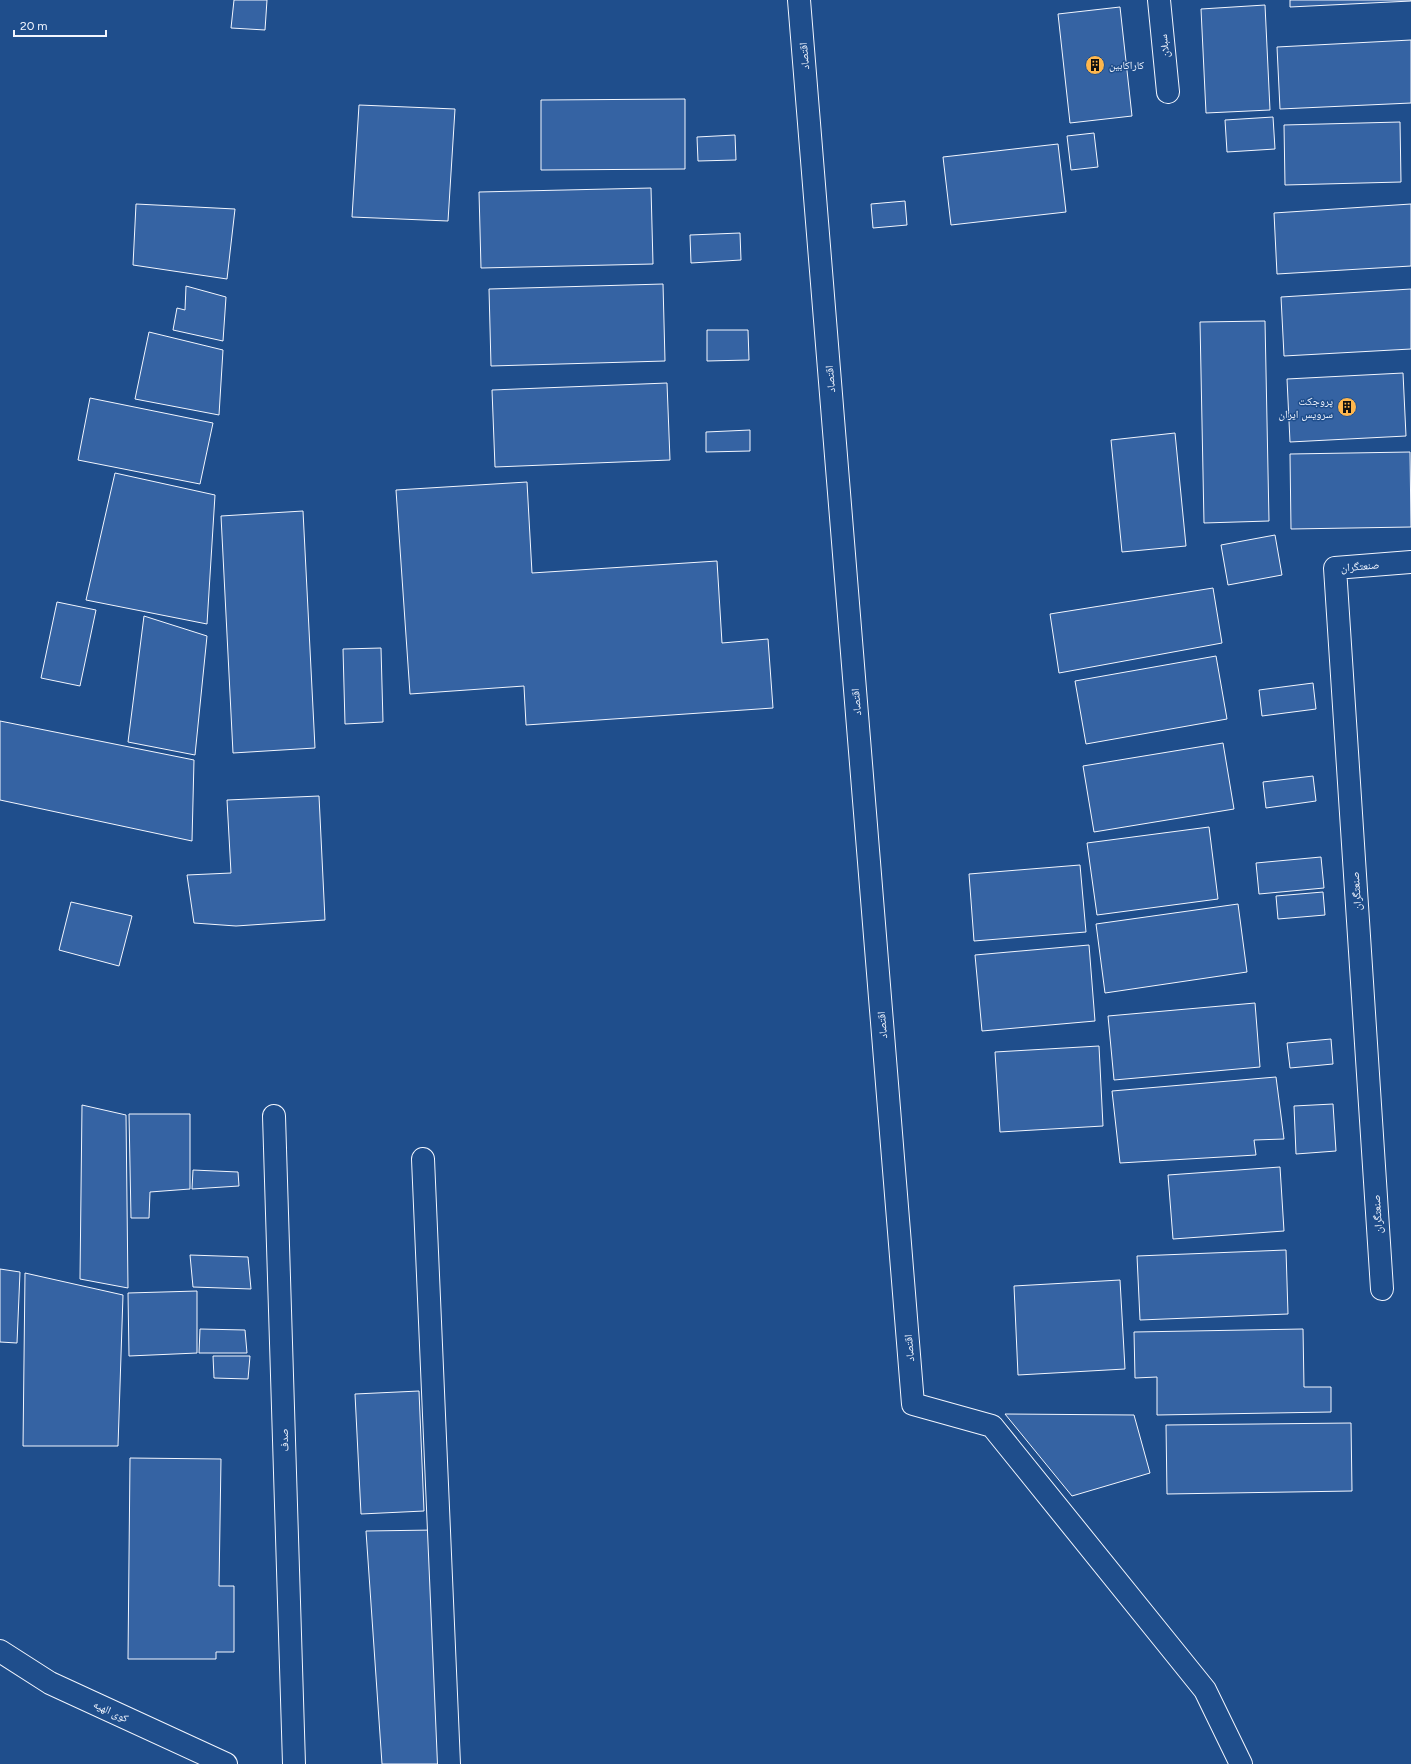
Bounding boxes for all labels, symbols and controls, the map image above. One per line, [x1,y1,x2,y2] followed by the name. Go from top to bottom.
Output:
[14,12,106,38] scale bar
[20,19,48,33] text: 20 m
[1157,34,1172,58] street label: سبلان
[797,42,812,70] street label: اقتصاد
[1084,54,1106,76] building icon: کاراکابین
[1109,59,1144,72] place label: کاراکابین
[823,365,838,393] street label: اقتصاد
[1279,395,1333,421] place label: پروجکت سرویس ایران
[1336,396,1358,418] building icon: پروجکت سرویس ایران
[1340,558,1380,575] street label: صنعتگران
[849,688,864,716] street label: اقتصاد
[1349,871,1364,911] street label: صنعتگران
[875,1011,890,1039] street label: اقتصاد
[1370,1194,1385,1234] street label: صنعتگران
[902,1334,917,1362] street label: اقتصاد
[278,1428,291,1452] street label: صدف
[91,1698,131,1725] street label: کوی الهیه

